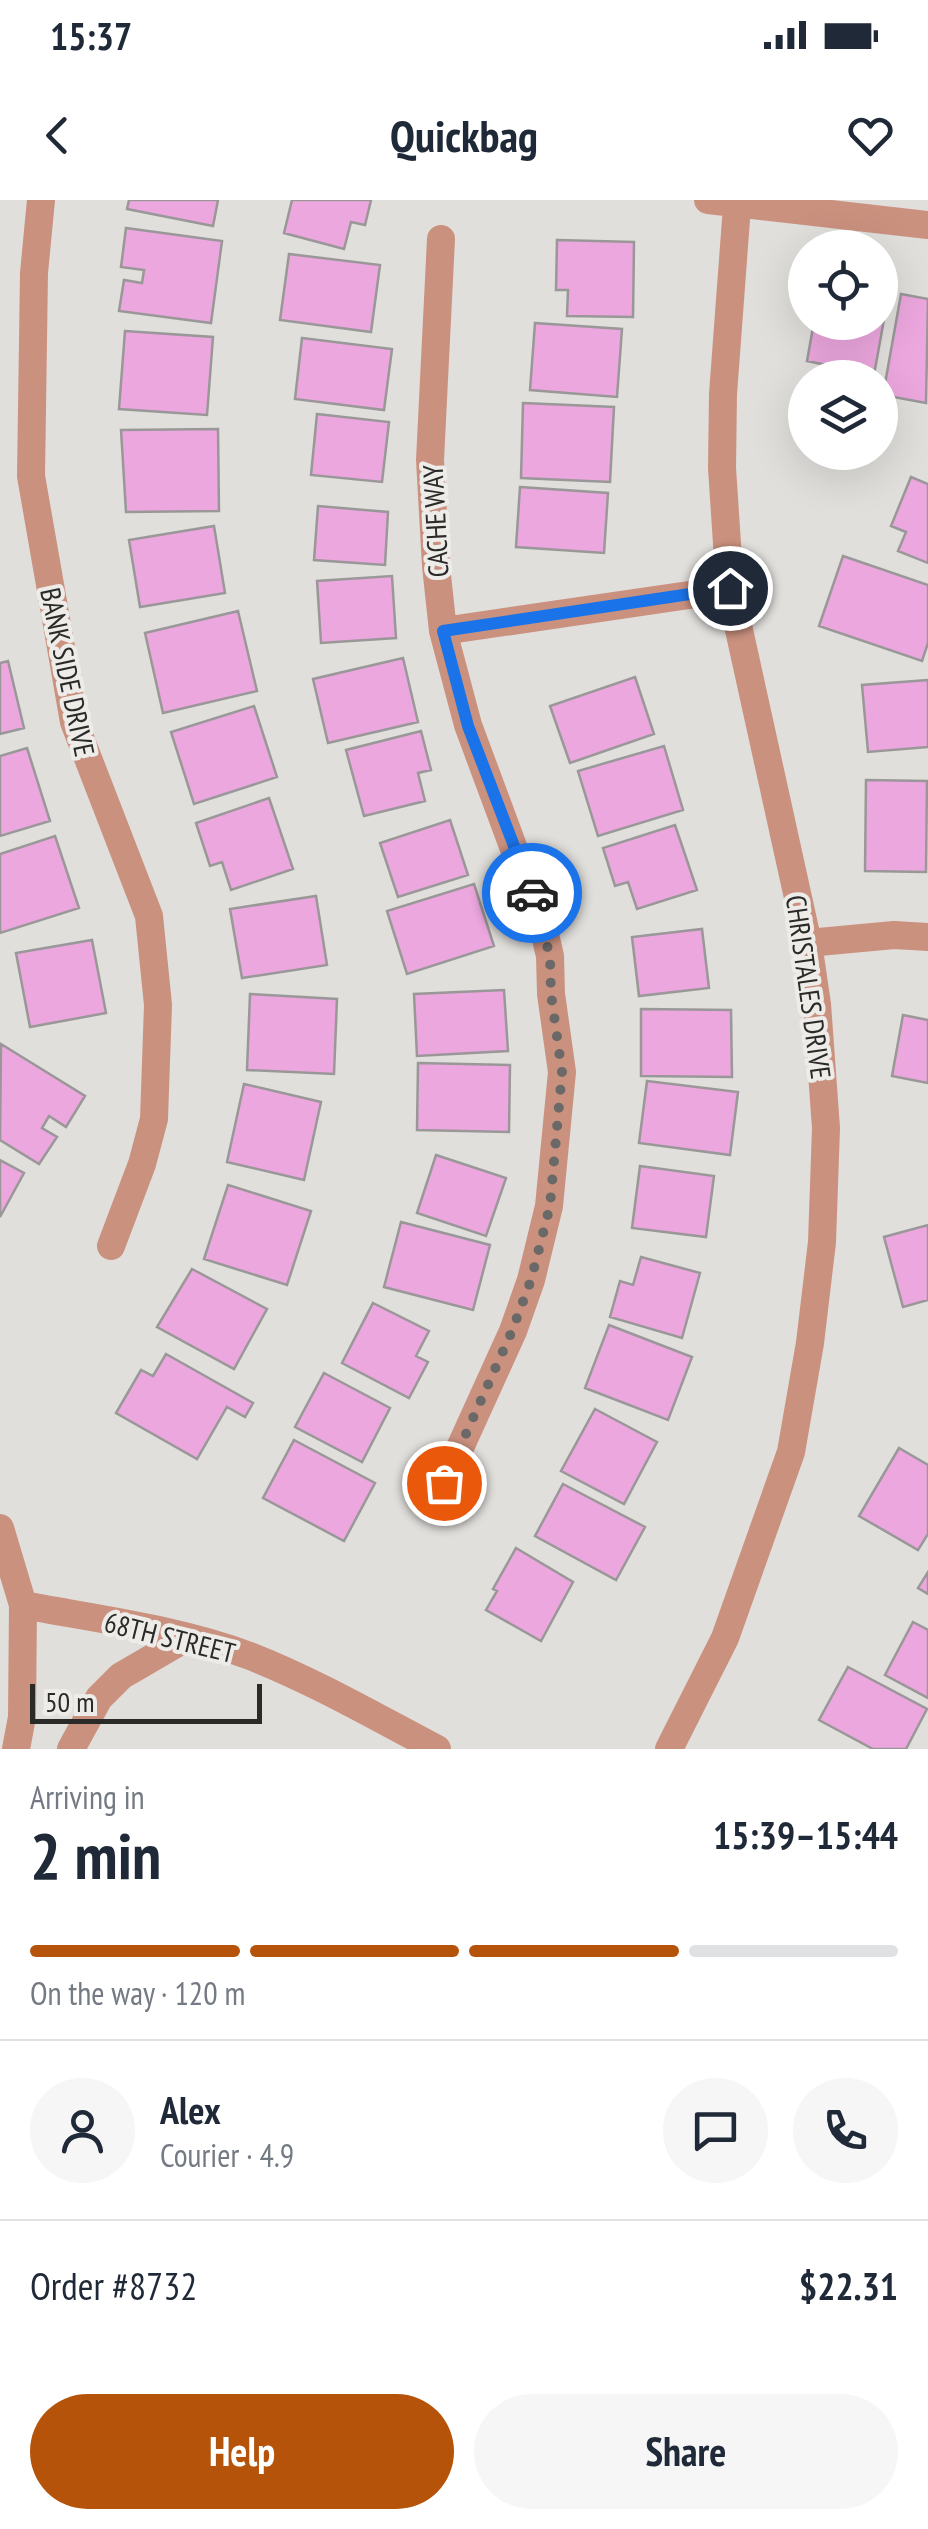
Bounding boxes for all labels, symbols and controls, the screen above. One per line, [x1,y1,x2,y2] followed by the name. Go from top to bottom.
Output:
[50,11,132,60] text: 15:37
[390,106,538,164] text: Quickbag
[30,108,85,163] icon: back
[843,108,898,163] icon: heart
[788,230,898,470] map controls
[788,230,898,340] button: locate
[788,360,898,470] button: layers
[414,464,456,578] street label: CACHE WAY
[688,546,773,631] pin
[703,561,758,616] icon: home
[32,584,104,760] street label: BANK SIDE DRIVE
[482,843,582,943] courier
[505,866,560,921] icon: car
[778,893,840,1081] street label: CHRISTALES DRIVE
[402,1441,487,1526] pin
[417,1456,472,1511] icon: bag
[101,1603,240,1671] street label: 68TH STREET
[30,1679,262,1724] scale bar
[45,1683,94,1720] text: 50 m
[30,1776,145,1818] text: Arriving in
[713,1810,898,1859] text: 15:39–15:44
[30,1813,161,1897] text: 2 min
[30,1972,245,2014] text: On the way · 120 m
[30,2078,135,2183] button: person
[663,2078,768,2183] button: chat
[793,2078,898,2183] button: phone
[160,2085,221,2134] text: Alex
[160,2134,294,2176] text: Courier · 4.9
[30,2261,197,2310] text: Order #8732
[799,2261,898,2310] text: $22.31
[30,2394,454,2509] button: Help
[474,2394,898,2509] button: Share

